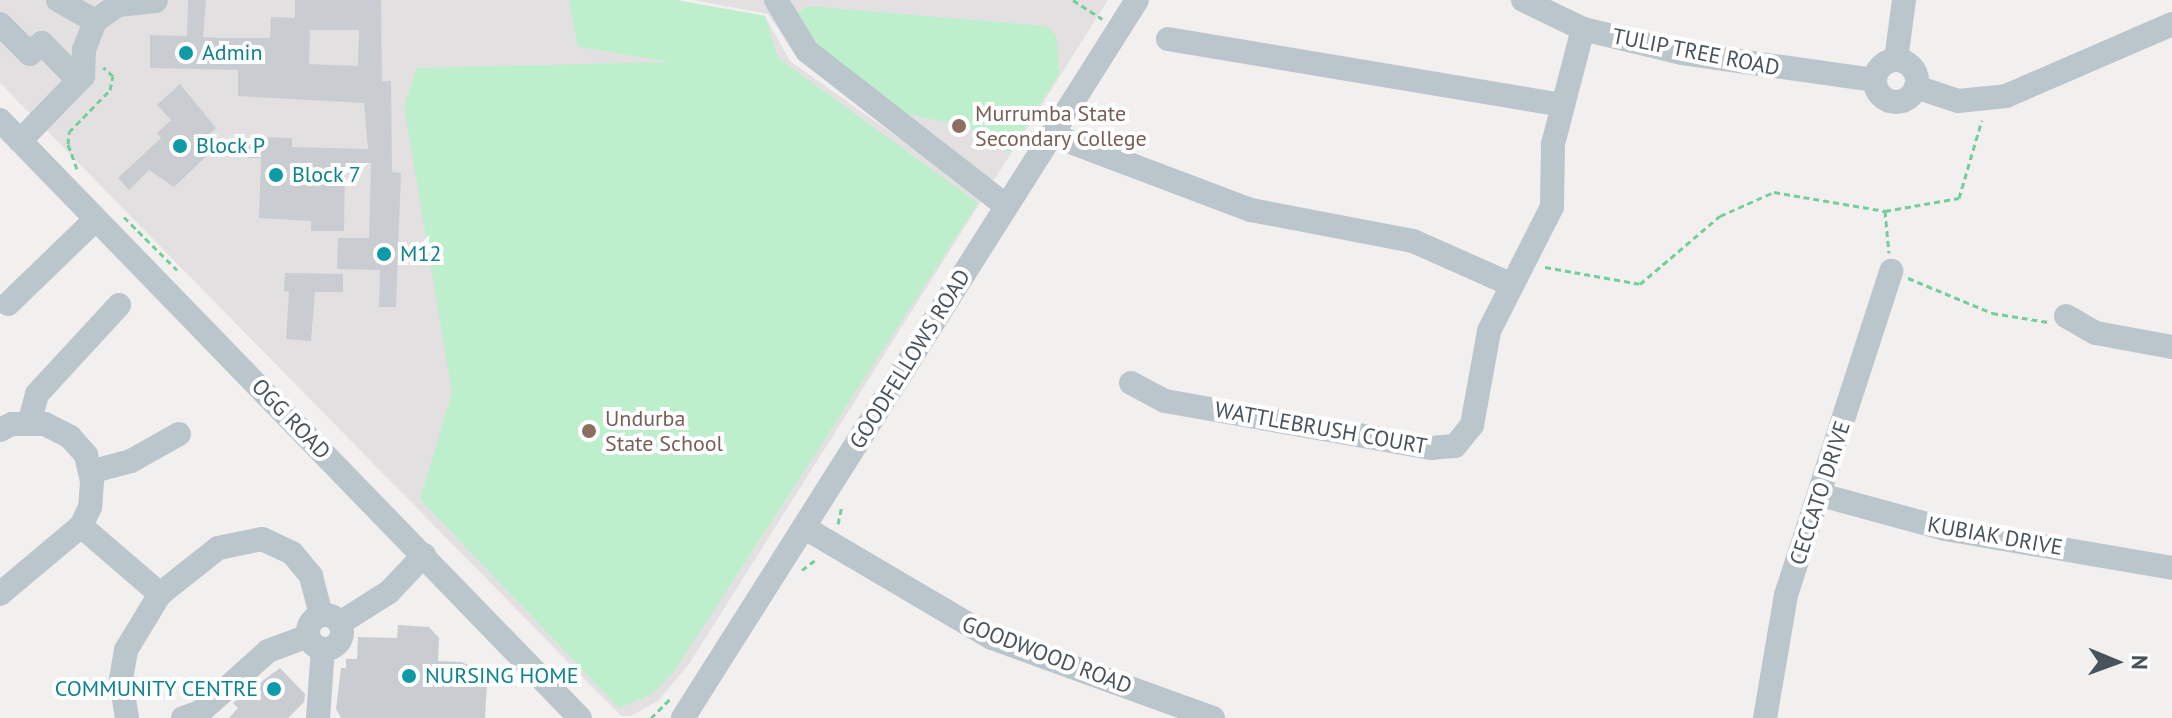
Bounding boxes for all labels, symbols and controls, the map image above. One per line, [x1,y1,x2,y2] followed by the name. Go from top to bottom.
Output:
[1609,23,1783,81] street label: TULIP TREE ROAD
[202,40,262,66] place label: Admin
[177,44,195,62] marker: Admin
[975,100,1148,152] place label: Murrumba State Secondary College
[950,117,968,135] marker: Murrumba State Secondary College
[196,133,266,159] place label: Block P
[171,137,189,155] marker: Block P
[292,162,361,188] place label: Block 7
[267,166,285,184] marker: Block 7
[400,241,441,267] place label: M12
[375,245,393,263] marker: M12
[844,264,976,454] street label: GOODFELLOWS ROAD
[246,373,336,465] street label: OGG ROAD
[1213,396,1429,460] street label: WATTLEBRUSH COURT
[605,405,723,456] place label: Undurba State School
[1784,418,1856,568] street label: CECCATO DRIVE
[580,422,598,440] marker: Undurba State School
[1925,511,2065,561] street label: KUBIAK DRIVE
[958,611,1136,699] street label: GOODWOOD ROAD
[2076,622,2156,702] north arrow
[2126,655,2154,670] text: N
[425,663,578,689] place label: NURSING HOME
[400,667,418,685] marker: NURSING HOME
[54,676,258,702] place label: COMMUNITY CENTRE
[265,680,283,698] marker: COMMUNITY CENTRE

